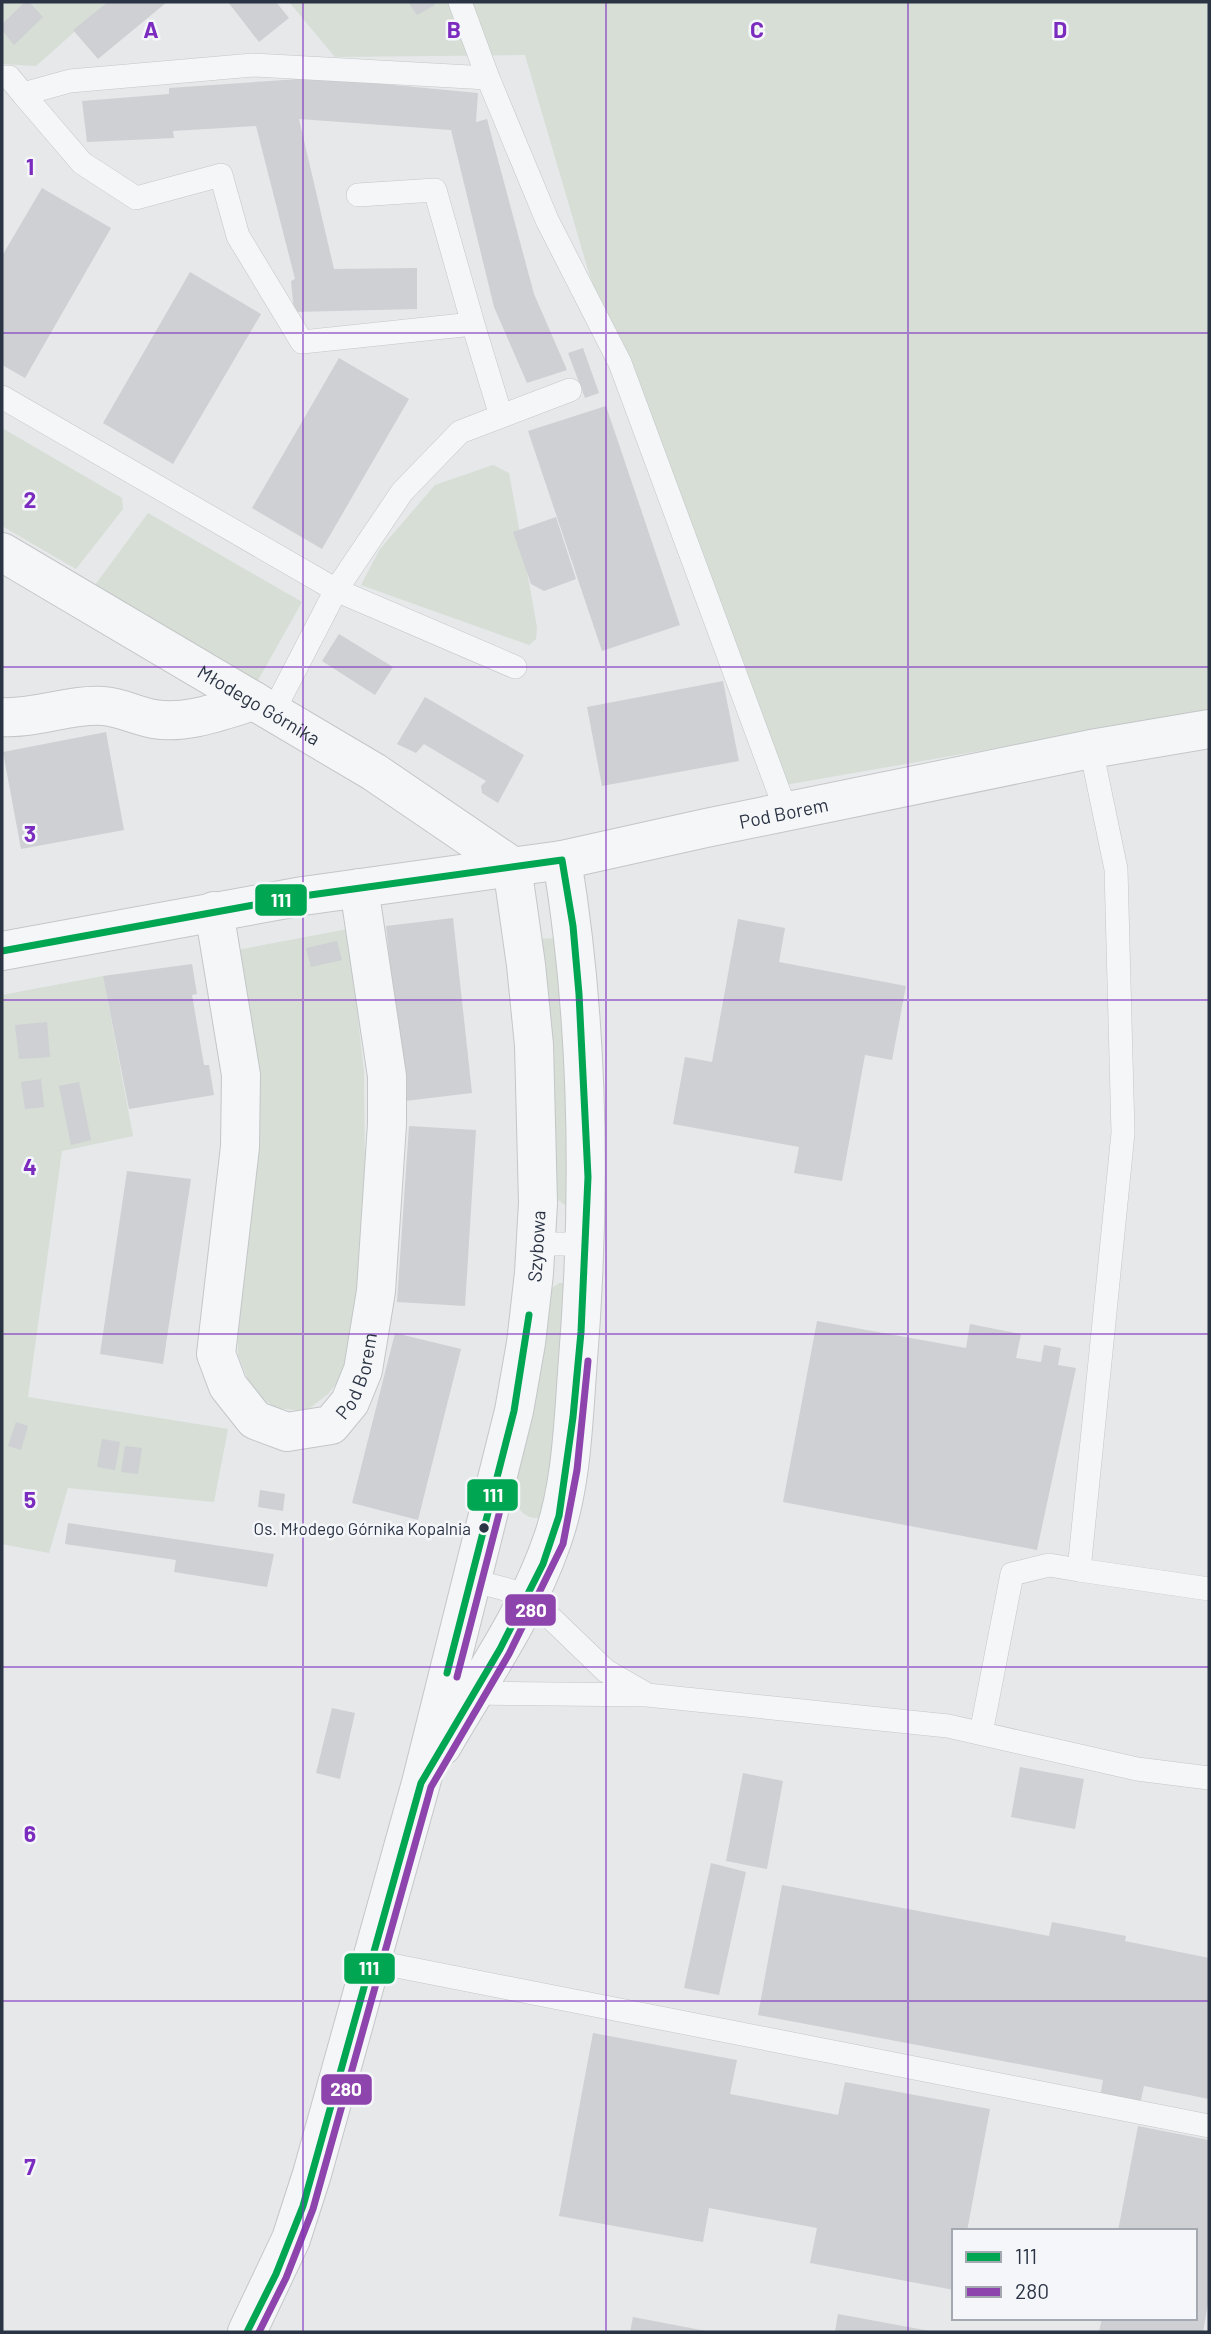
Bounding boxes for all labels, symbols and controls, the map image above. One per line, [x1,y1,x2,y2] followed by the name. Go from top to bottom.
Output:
[143,15,159,43] text: A
[447,15,461,43] text: B
[750,15,764,43] text: C
[1053,15,1067,43] text: D
[26,152,34,180] text: 1
[24,485,36,513] text: 2
[194,659,325,749] street label: Młodego Górnika
[737,792,830,832] street label: Pod Borem
[24,819,36,847] text: 3
[254,883,308,917] line badge: 111
[271,888,291,911] text: 111
[23,1152,37,1180] text: 4
[522,1210,549,1283] street label: Szybowa
[330,1331,381,1423] street label: Pod Borem
[466,1478,519,1512] line badge: 111
[483,1483,503,1506] text: 111
[24,1485,36,1513] text: 5
[254,1518,471,1538] place label: Os. Młodego Górnika Kopalnia
[477,1521,491,1535] marker: Os. Młodego Górnika Kopalnia
[504,1593,557,1627] line badge: 280
[515,1598,547,1621] text: 280
[24,1819,36,1847] text: 6
[343,1952,396,1985] line badge: 111
[359,1956,379,1979] text: 111
[320,2073,373,2106] line badge: 280
[330,2077,362,2100] text: 280
[24,2152,36,2180] text: 7
[952,2229,1197,2320] legend
[1015,2243,1037,2268] text: 111
[1015,2278,1049,2303] text: 280

